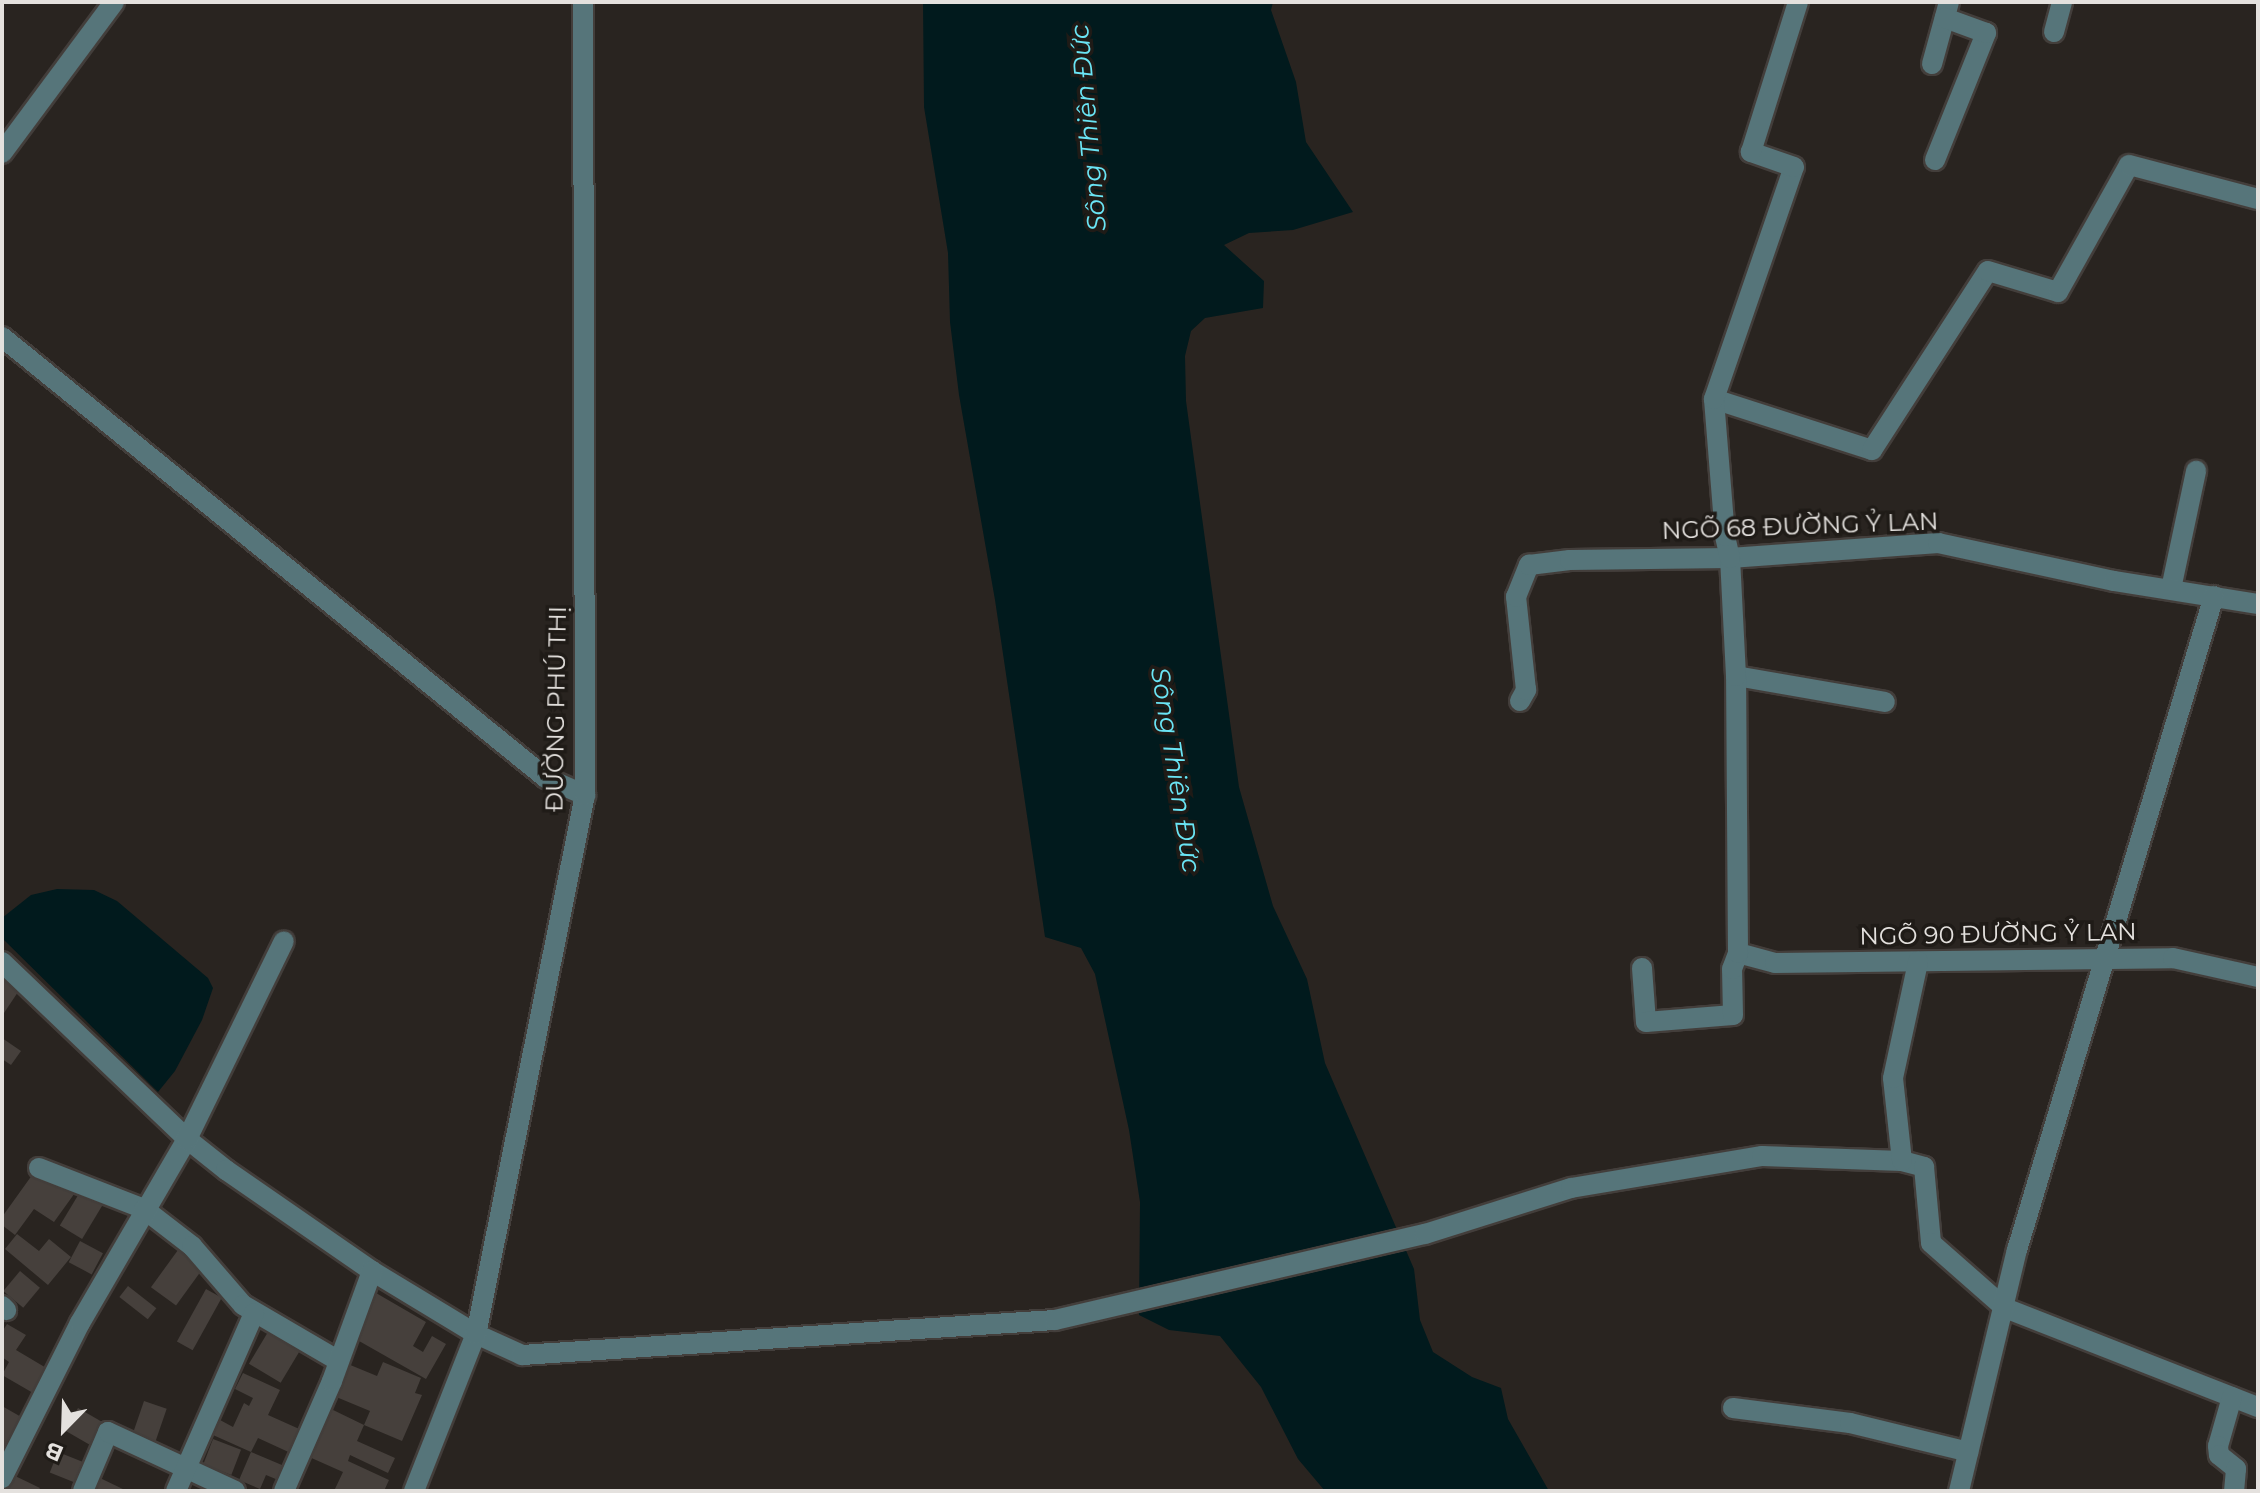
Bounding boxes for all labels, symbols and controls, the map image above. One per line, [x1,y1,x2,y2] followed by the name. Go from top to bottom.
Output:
[1064,23,1114,233] water label: Sông Thiên Đức
[1661,507,1939,545] street label: NGÕ 68 ĐƯỜNG Ỷ LAN
[540,606,572,812] street label: ĐƯỜNG PHÚ THỊ
[1143,665,1207,875] water label: Sông Thiên Đức
[1859,917,2137,951] street label: NGÕ 90 ĐƯỜNG Ỷ LAN
[24,1389,104,1469] north arrow
[41,1436,67,1467] text: B

